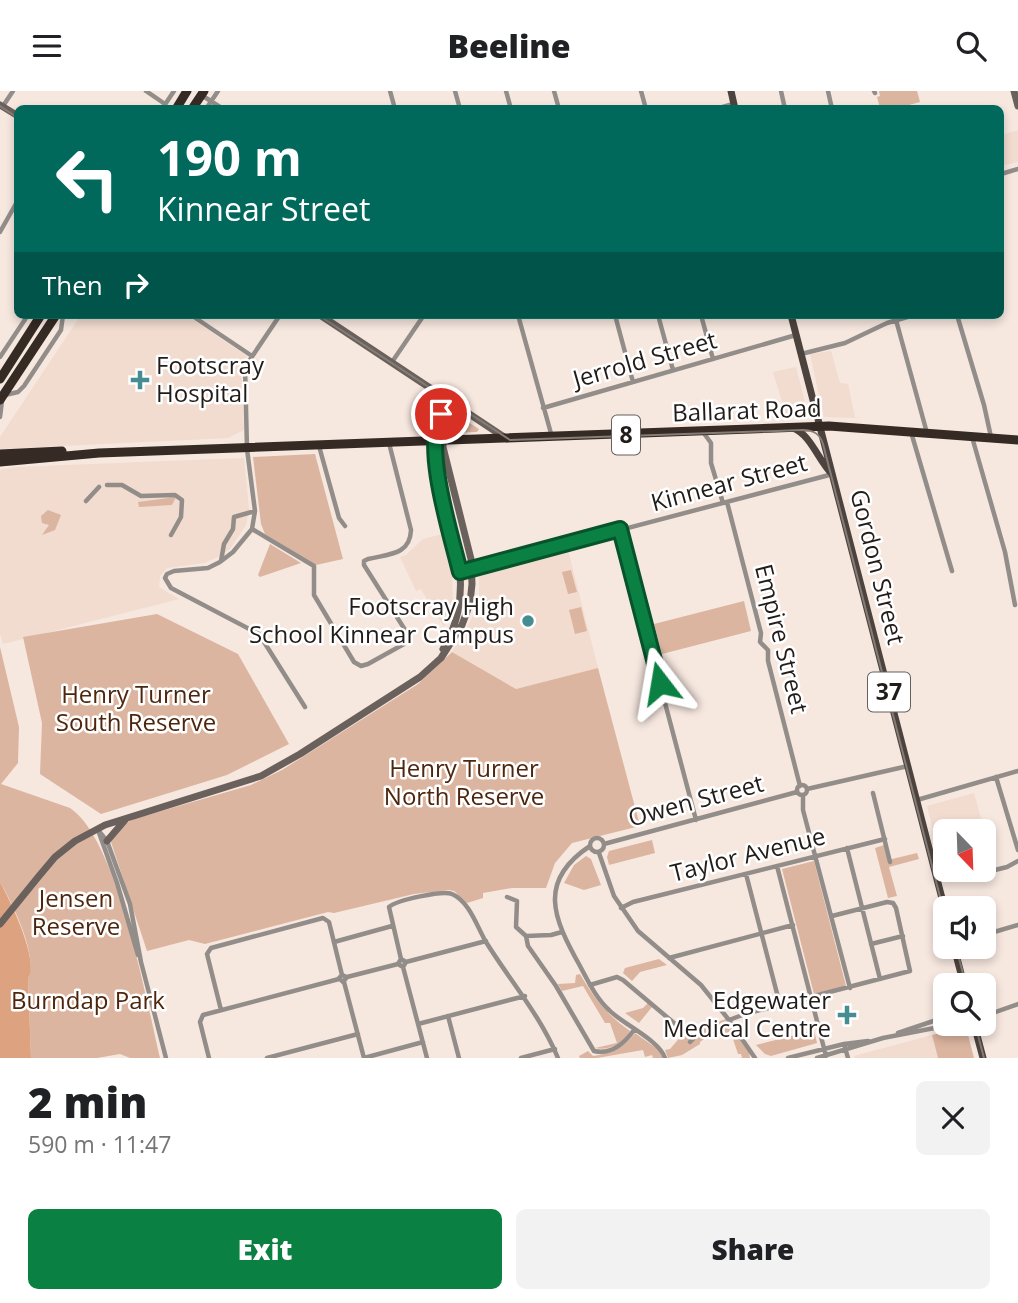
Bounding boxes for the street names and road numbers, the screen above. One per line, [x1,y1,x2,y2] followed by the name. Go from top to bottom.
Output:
[567,322,720,395] street label: Jerrold Street
[672,390,822,429] street label: Ballarat Road
[612,415,640,455] road number: 8
[647,445,810,518] street label: Kinnear Street
[843,486,914,648] street label: Gordon Street
[748,560,817,717] street label: Empire Street
[868,673,910,712] road number: 37
[624,766,767,833] street label: Owen Street
[667,818,829,889] street label: Taylor Avenue

